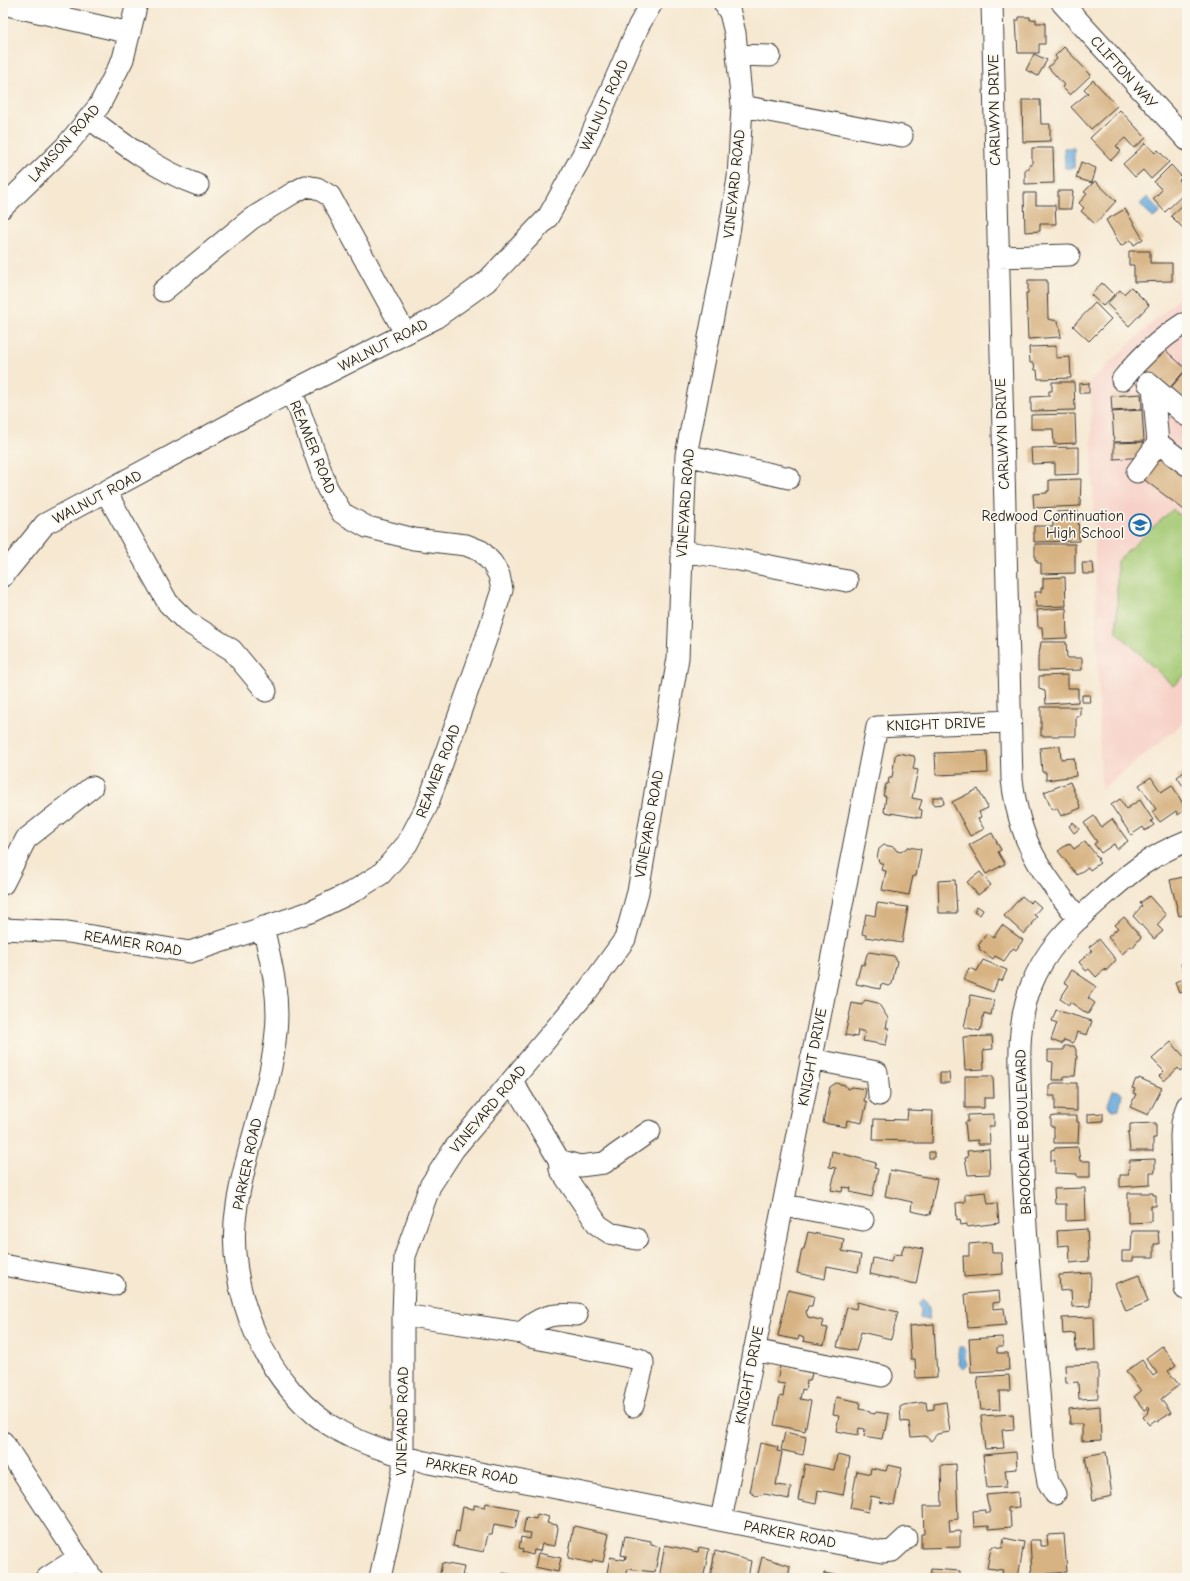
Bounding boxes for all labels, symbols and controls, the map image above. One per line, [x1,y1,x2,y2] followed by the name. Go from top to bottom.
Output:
[1087,32,1161,112] street label: CLIFTON WAY
[984,54,1004,166] street label: CARLWYN DRIVE
[576,56,632,154] street label: WALNUT ROAD
[24,100,104,186] street label: LAMSON ROAD
[719,129,749,239] street label: VINEYARD ROAD
[335,315,431,375] street label: WALNUT ROAD
[991,378,1013,490] street label: CARLWYN DRIVE
[286,398,340,496] street label: REAMER ROAD
[672,448,698,558] street label: VINEYARD ROAD
[49,466,145,528] street label: WALNUT ROAD
[981,507,1124,542] place label: Redwood Continuation High School
[1127,512,1153,538] school or university icon: Redwood Continuation High School
[886,713,986,735] street label: KNIGHT DRIVE
[412,722,464,820] street label: REAMER ROAD
[631,769,667,879] street label: VINEYARD ROAD
[83,926,183,960] street label: REAMER ROAD
[794,1006,830,1108] street label: KNIGHT DRIVE
[1011,1049,1035,1215] street label: BROOKDALE BOULEVARD
[446,1061,530,1157] street label: VINEYARD ROAD
[228,1116,266,1212] street label: PARKER ROAD
[731,1324,767,1426] street label: KNIGHT DRIVE
[392,1366,412,1476] street label: VINEYARD ROAD
[424,1453,520,1489] street label: PARKER ROAD
[742,1516,838,1552] street label: PARKER ROAD

